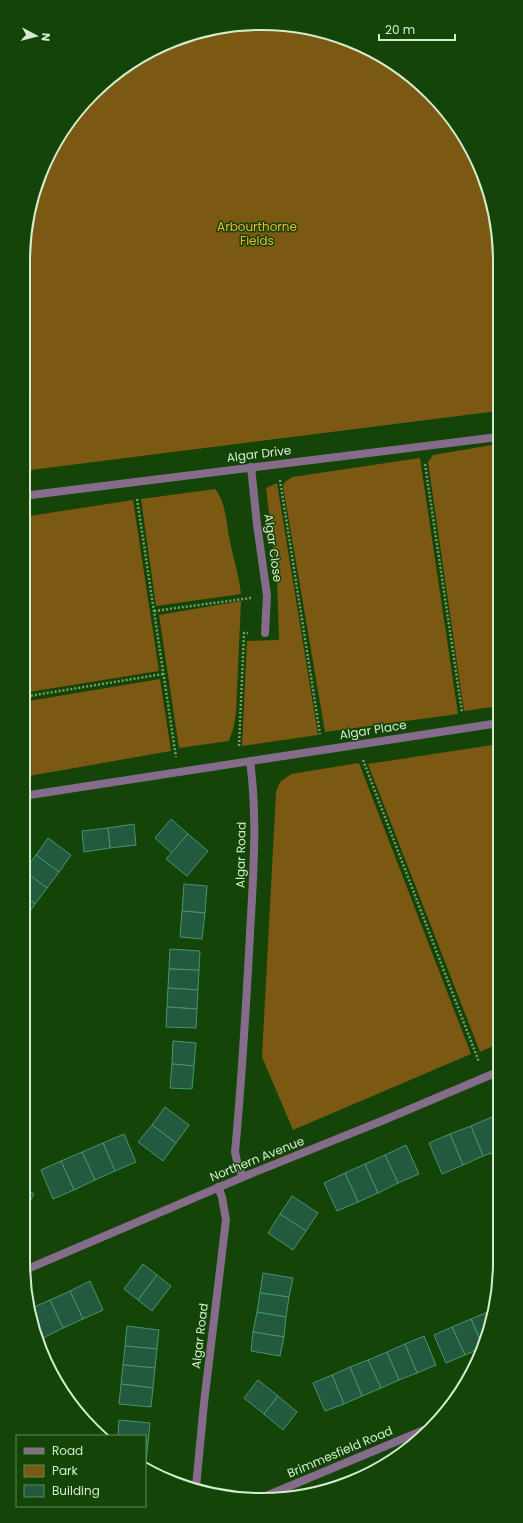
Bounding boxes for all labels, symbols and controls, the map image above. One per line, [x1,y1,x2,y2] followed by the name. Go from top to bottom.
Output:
[16,16,56,56] north arrow
[379,16,455,42] scale bar
[385,21,415,38] text: 20 m
[37,32,54,42] text: N
[217,218,297,249] park label: Arbourthorne Fields
[226,441,292,466] street label: Algar Drive
[260,513,287,583] street label: Algar Close
[338,716,408,743] street label: Algar Place
[231,822,250,888] street label: Algar Road
[207,1132,307,1185] street label: Northern Avenue
[187,1302,212,1370] street label: Algar Road
[284,1422,395,1481] street label: Brimmesfield Road
[16,1435,146,1507] legend
[52,1442,83,1459] text: Road
[52,1462,79,1479] text: Park
[52,1482,100,1499] text: Building

